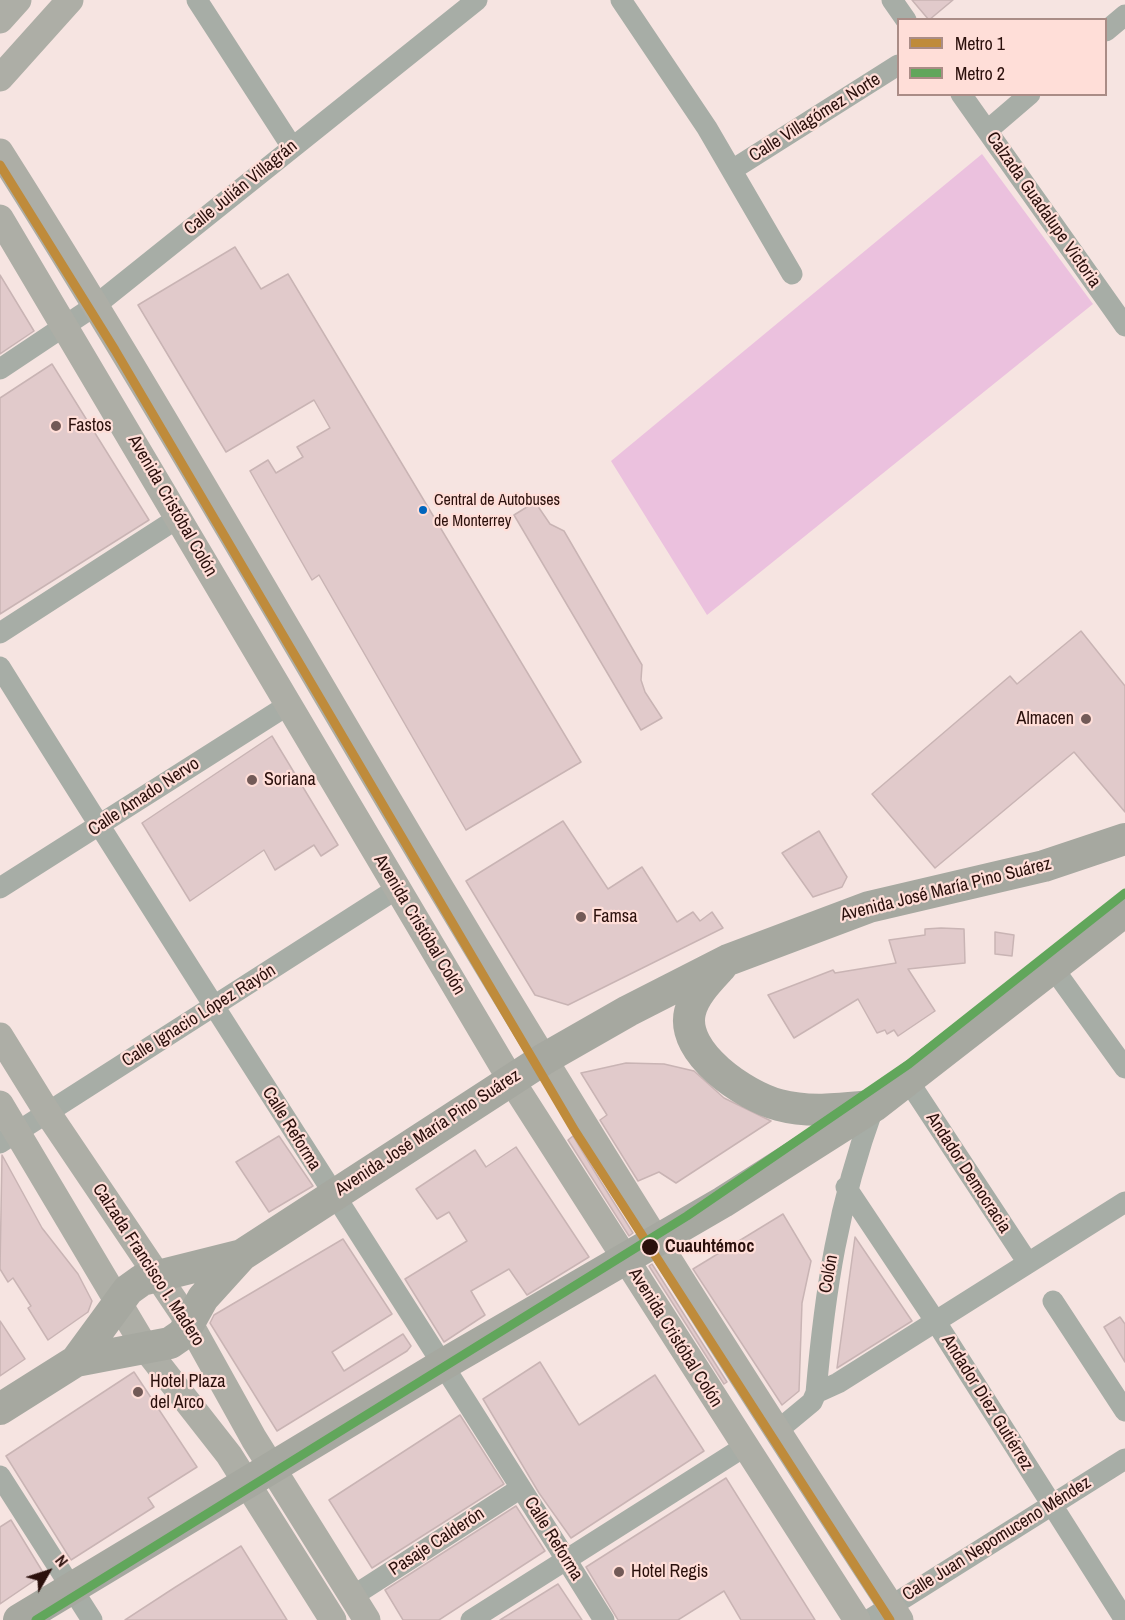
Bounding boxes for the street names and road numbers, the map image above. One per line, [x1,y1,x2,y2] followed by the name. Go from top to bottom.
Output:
[745,69,885,167] street label: Calle Villagómez Norte
[981,128,1105,292] street label: Calzada Guadalupe Victoria
[180,136,302,240] street label: Calle Julián Villagrán
[123,431,221,581] street label: Avenida Cristóbal Colón
[84,753,204,841] street label: Calle Amado Nervo
[369,851,469,999] street label: Avenida Cristóbal Colón
[838,853,1054,927] street label: Avenida José María Pino Suárez
[118,960,280,1072] street label: Calle Ignacio López Rayón
[331,1065,525,1201] street label: Avenida José María Pino Suárez
[257,1083,325,1175] street label: Calle Reforma
[921,1109,1015,1237] street label: Andador Democracia
[87,1180,209,1350] street label: Calzada Francisco I. Madero
[815,1253,843,1295] street label: Colón
[624,1265,726,1411] street label: Avenida Cristóbal Colón
[937,1331,1037,1475] street label: Andador Diez Gutiérrez
[899,1472,1095,1606] street label: Calle Juan Nepomuceno Méndez
[519,1493,587,1585] street label: Calle Reforma
[385,1503,489,1581] street label: Pasaje Calderón

